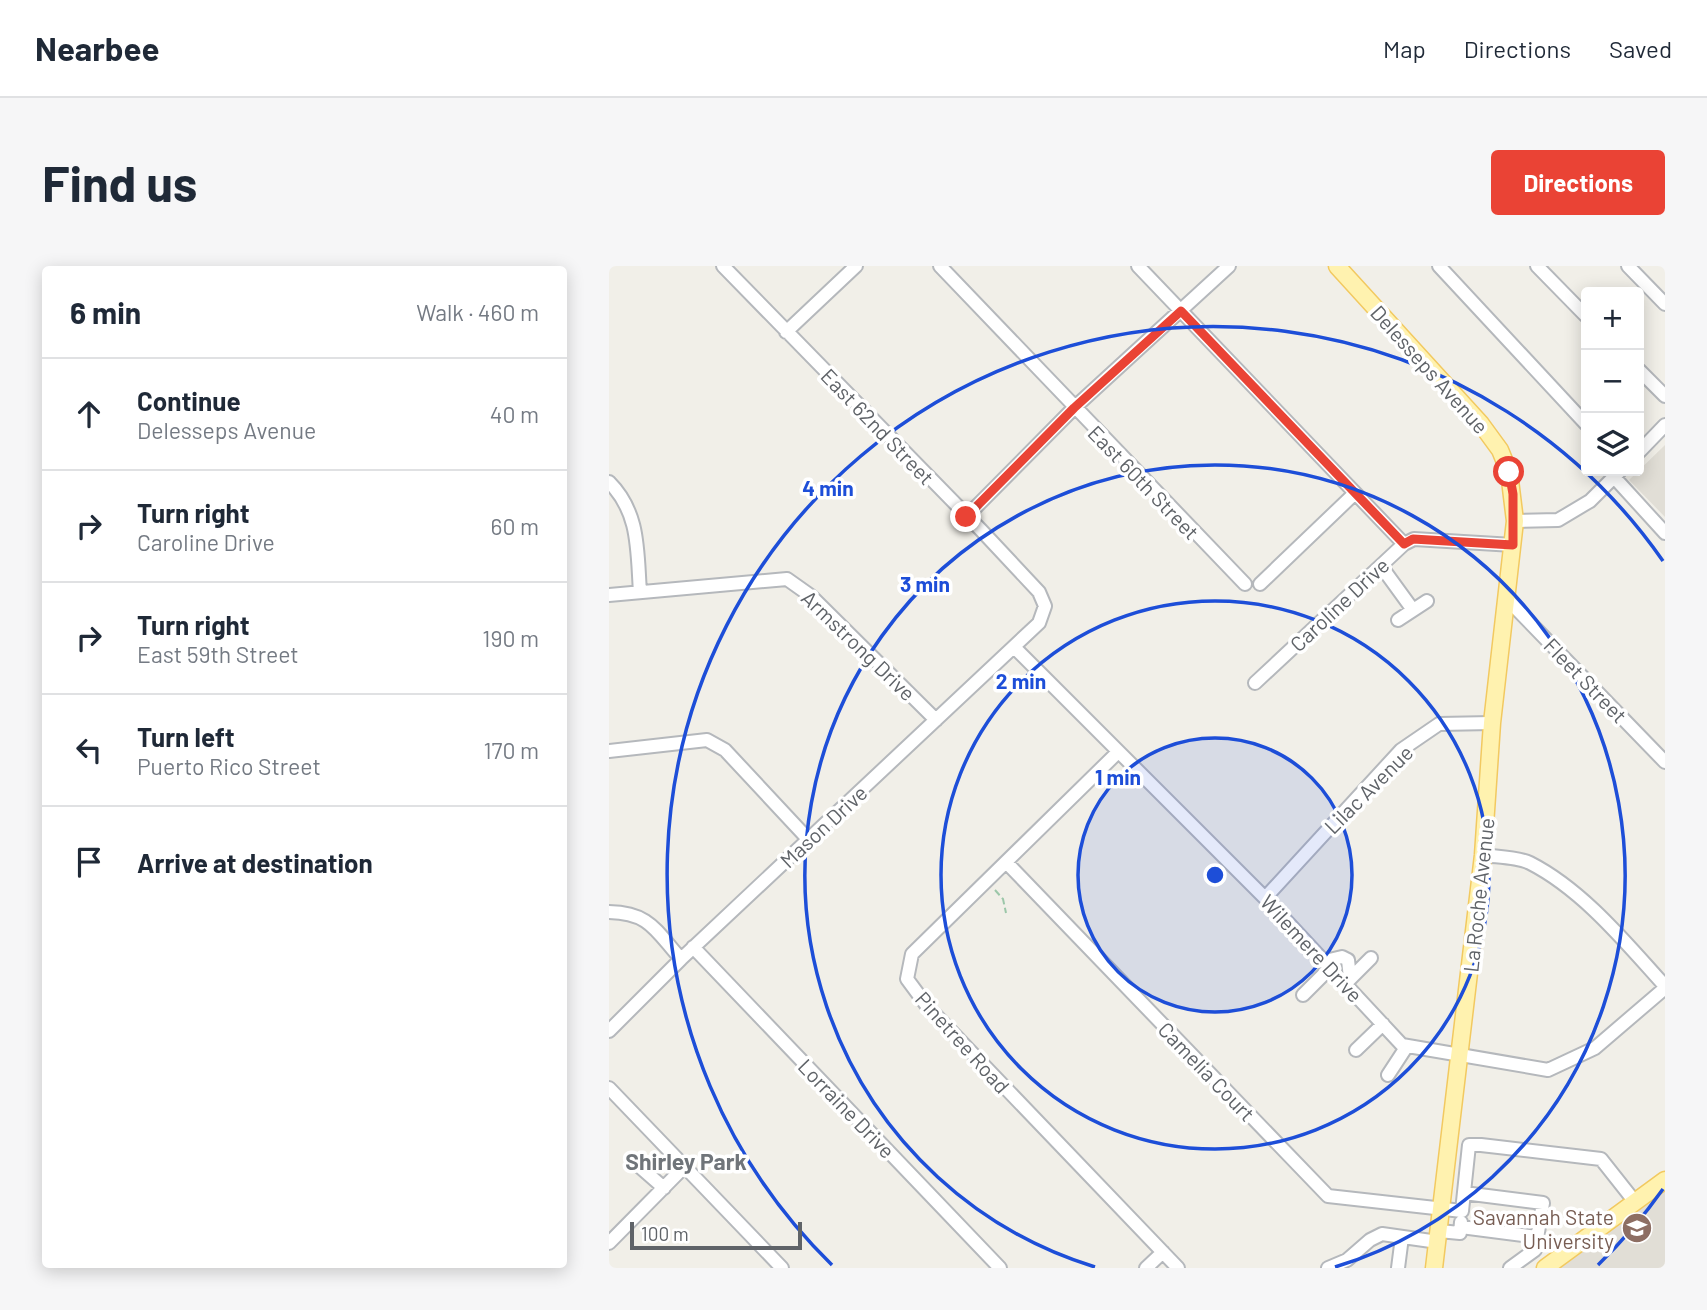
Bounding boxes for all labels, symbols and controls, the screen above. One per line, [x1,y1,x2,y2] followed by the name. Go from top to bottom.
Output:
[35,28,159,68] text: Nearbee
[1383,34,1426,63] text: Map
[1464,34,1571,63] text: Directions
[1609,34,1672,63] text: Saved
[1491,150,1665,215] button: Directions
[42,153,197,212] text: Find us
[1581,287,1644,476] map controls
[1581,287,1644,350] button: +
[70,294,141,330] text: 6 min
[416,298,539,326] text: Walk · 460 m
[1366,300,1494,438] street label: Delesseps Avenue
[1581,350,1644,413] button: −
[816,363,940,489] street label: East 62nd Street
[137,385,241,416] text: Continue
[70,395,108,433] icon: ahead
[490,400,539,428] text: 40 m
[1581,413,1644,476] button: layers
[137,416,316,444] text: Delesseps Avenue
[1083,420,1205,544] street label: East 60th Street
[1493,456,1524,487] route start
[802,475,854,500] text: 4 min
[137,497,250,528] text: Turn right
[950,501,981,532] route end
[70,507,108,545] icon: right
[491,512,539,540] text: 60 m
[137,528,275,556] text: Caroline Drive
[1284,552,1394,656] street label: Caroline Drive
[900,571,950,596] text: 3 min
[797,585,921,705] street label: Armstrong Drive
[137,609,250,640] text: Turn right
[70,619,108,657] icon: right
[482,624,539,652] text: 190 m
[1539,632,1633,728] street label: Fleet Street
[137,640,299,668] text: East 59th Street
[996,668,1046,693] text: 2 min
[137,721,235,752] text: Turn left
[70,731,108,769] icon: left
[483,736,539,764] text: 170 m
[1319,740,1417,838] street label: Lilac Avenue
[137,752,321,780] text: Puerto Rico Street
[1095,764,1141,789] text: 1 min
[774,779,872,873] street label: Mason Drive
[1457,816,1499,974] street label: La Roche Avenue
[70,843,108,881] icon: arrive
[137,847,373,878] text: Arrive at destination
[1203,863,1227,887] centre of rings
[1256,889,1368,1007] street label: Wilemere Drive
[911,986,1015,1098] street label: Pinetree Road
[1154,1016,1260,1126] street label: Camelia Court
[794,1053,900,1163] street label: Lorraine Drive
[625,1147,747,1175] district label: Shirley Park
[1473,1204,1614,1253] place label: Savannah State University
[1620,1211,1654,1245] school or university icon: Savannah State University
[630,1219,801,1251] scale bar
[641,1222,689,1245] text: 100 m

